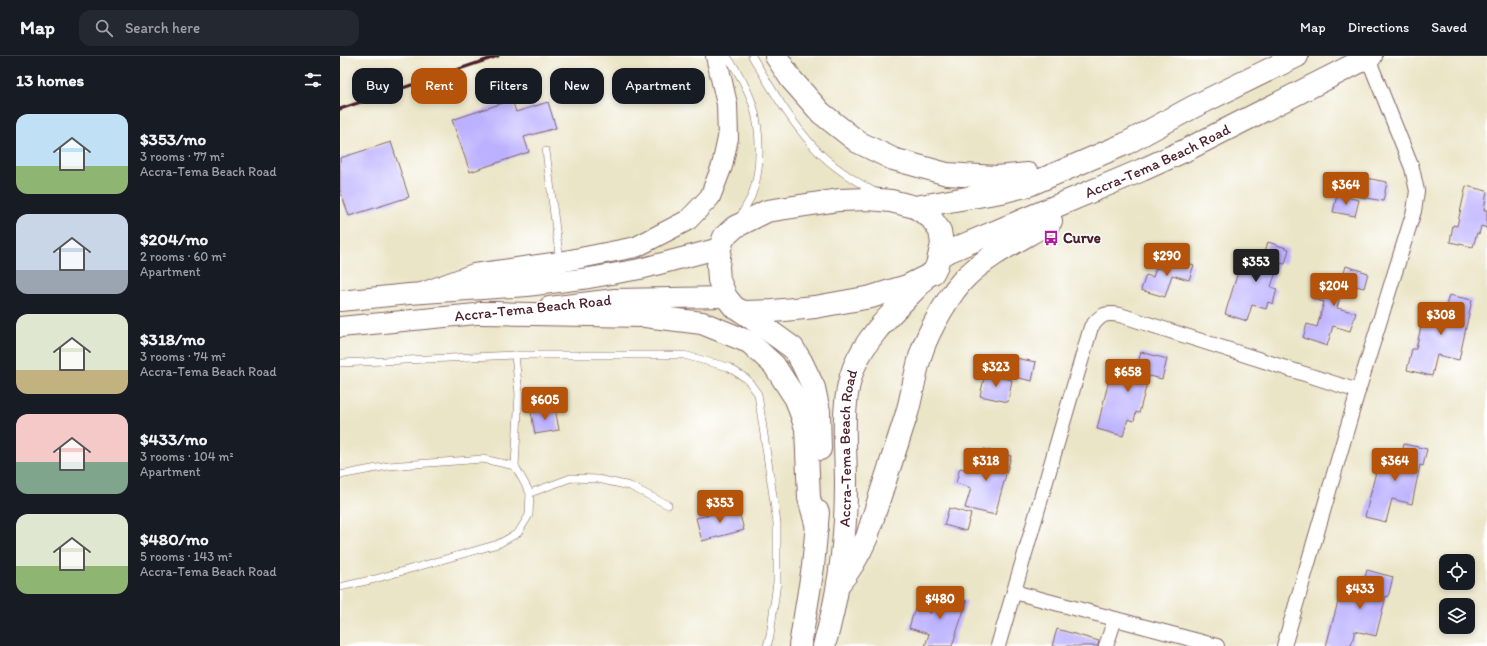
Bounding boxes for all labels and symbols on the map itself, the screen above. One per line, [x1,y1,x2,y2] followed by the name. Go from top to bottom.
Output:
[1082,120,1234,202] street label: Accra-Tema Beach Road
[1322,172,1370,206] pin: $364
[1042,229,1060,247] bus stop icon: Curve
[1063,229,1101,247] place label: Curve
[1143,243,1191,277] pin: $290
[1232,249,1280,283] pin: $353
[1310,273,1358,307] pin: $204
[454,291,613,325] street label: Accra-Tema Beach Road
[1417,302,1465,336] pin: $308
[972,354,1020,388] pin: $323
[1104,359,1152,393] pin: $658
[836,366,862,527] street label: Accra-Tema Beach Road
[521,387,569,421] pin: $605
[962,448,1010,482] pin: $318
[1371,448,1419,482] pin: $364
[696,490,744,524] pin: $353
[1336,576,1384,610] pin: $433
[916,586,964,620] pin: $480

